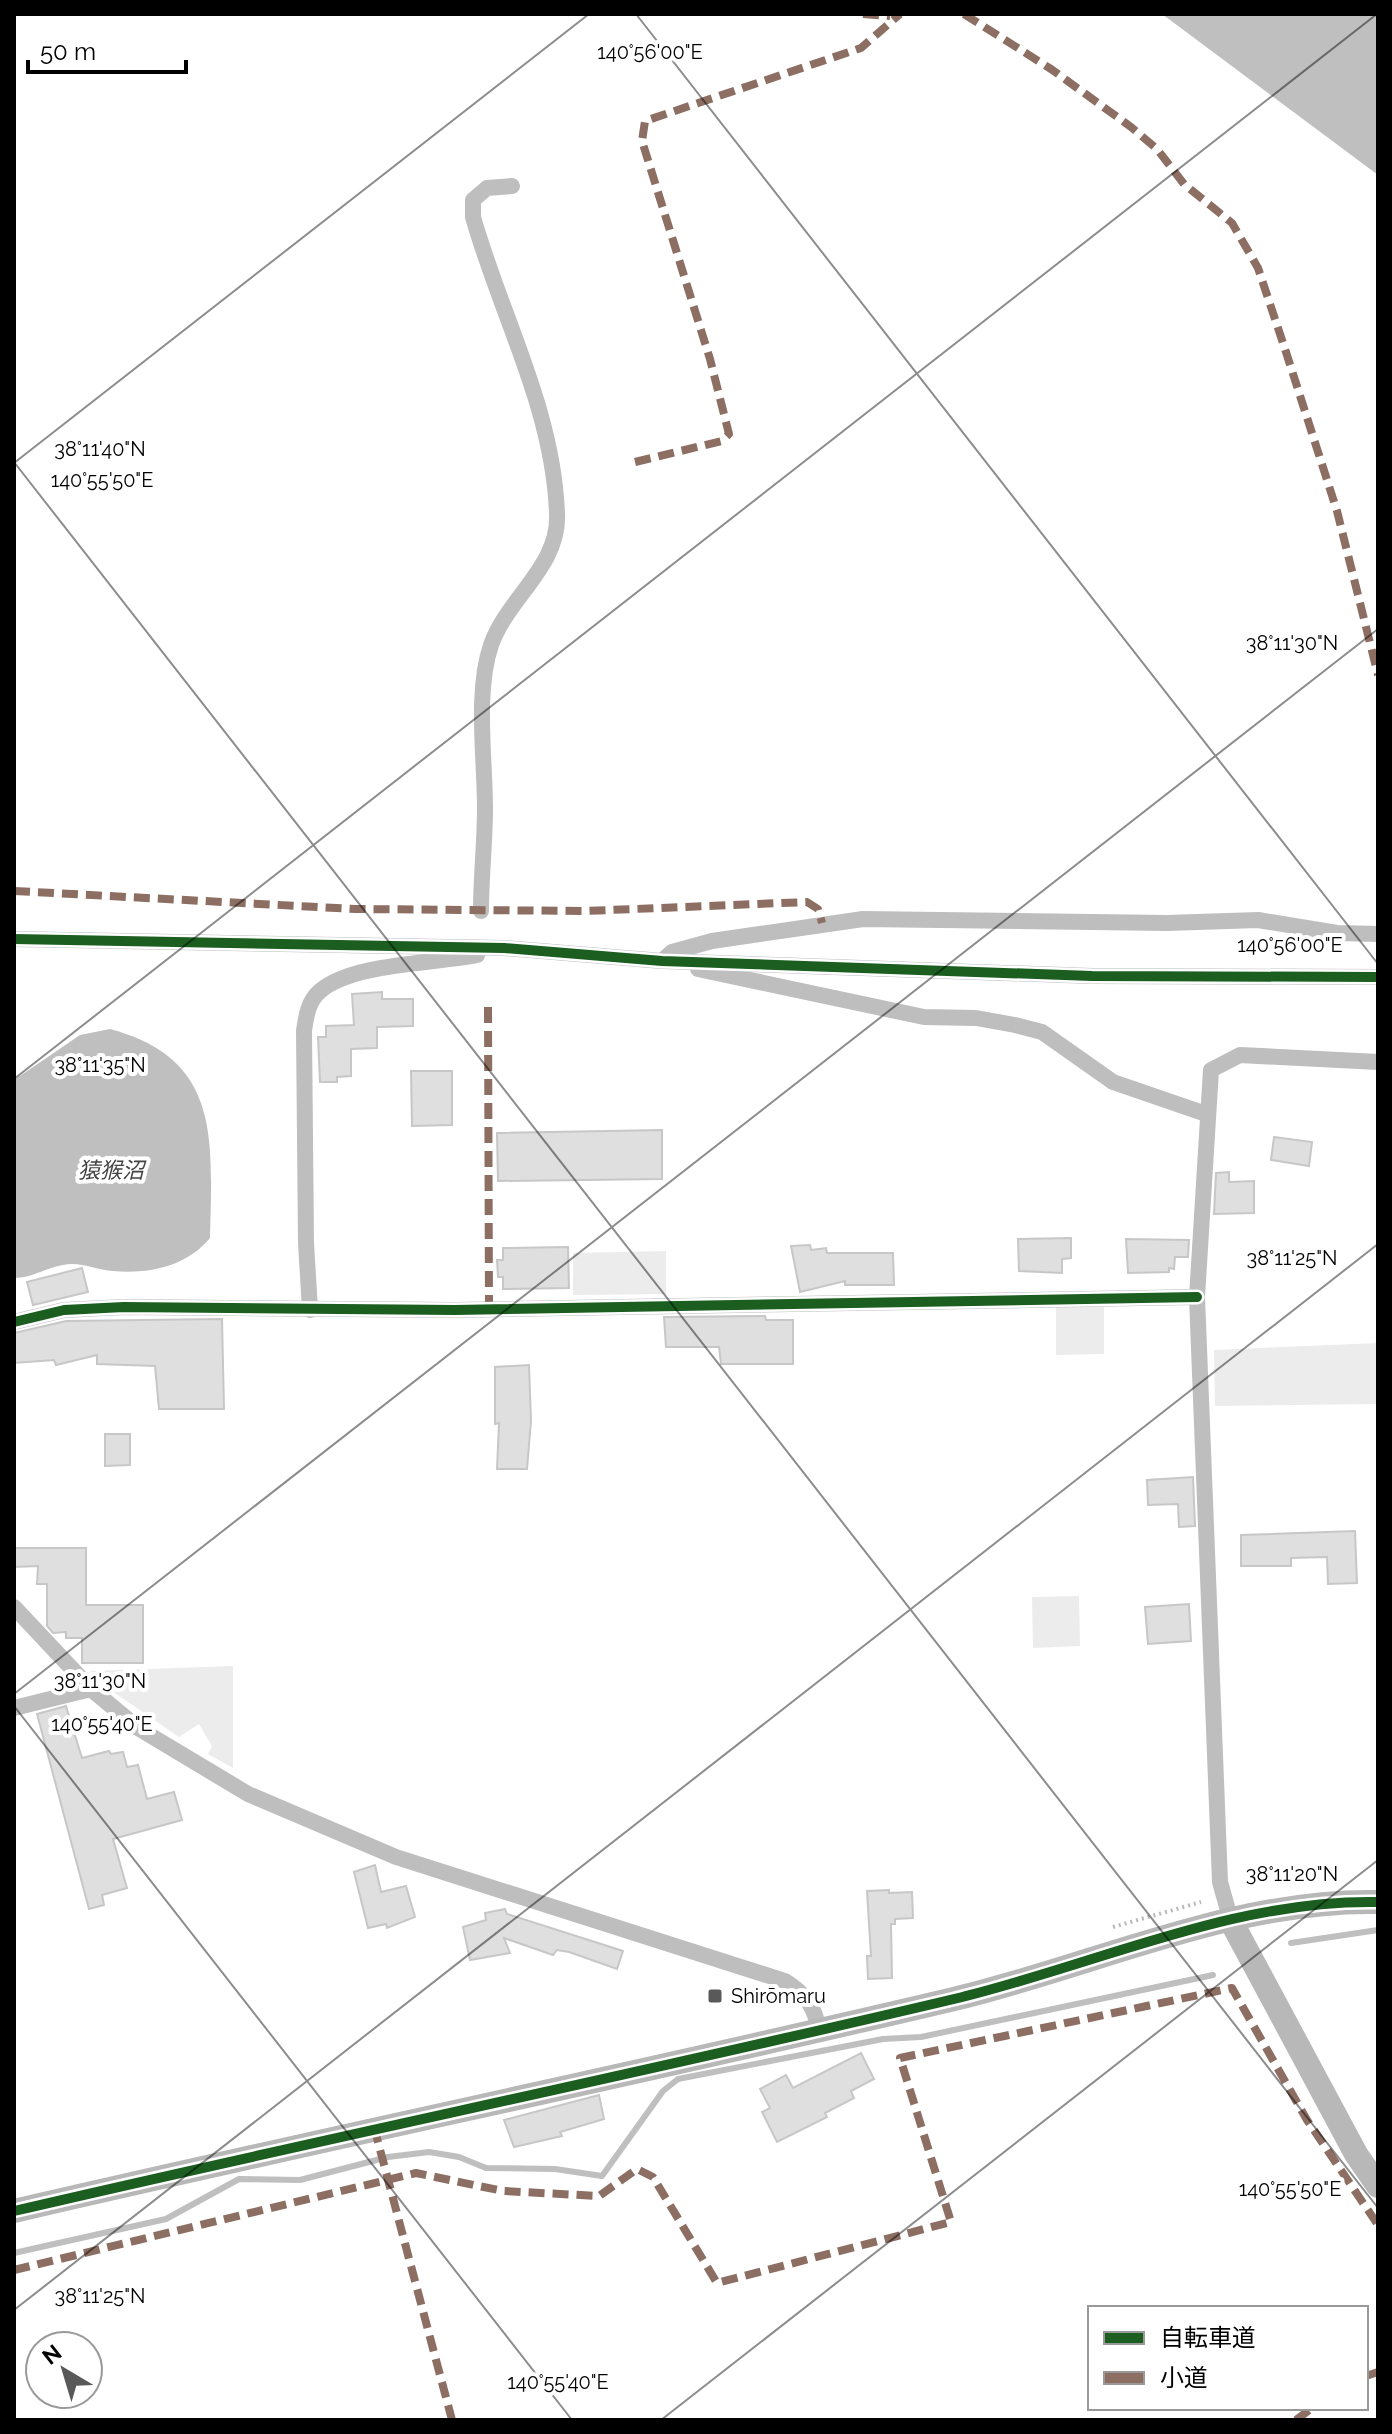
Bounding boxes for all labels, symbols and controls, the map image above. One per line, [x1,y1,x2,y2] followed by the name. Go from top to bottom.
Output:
[28,24,186,74] scale bar
[40,37,96,66] text: 50 m
[597,40,703,64] text: 140°56'00"E
[54,437,146,461] text: 38°11'40"N
[51,468,153,492] text: 140°55'50"E
[1246,631,1338,655] text: 38°11'30"N
[1237,933,1343,957] text: 140°56'00"E
[54,1053,146,1077] text: 38°11'35"N
[78,1157,147,1183] water label: 猿猴沼
[1246,1246,1338,1270] text: 38°11'25"N
[54,1669,146,1693] text: 38°11'30"N
[51,1712,153,1736] text: 140°55'40"E
[1246,1862,1338,1886] text: 38°11'20"N
[731,1984,826,2008] place label: Shirōmaru
[706,1987,724,2005] marker: Shirōmaru
[1239,2177,1341,2201] text: 140°55'50"E
[54,2284,146,2308] text: 38°11'25"N
[1088,2306,1368,2410] legend
[1160,2323,1256,2352] text: 自転車道
[24,2330,104,2410] north arrow
[37,2339,66,2370] text: N
[1160,2363,1208,2392] text: 小道
[507,2370,609,2394] text: 140°55'40"E

